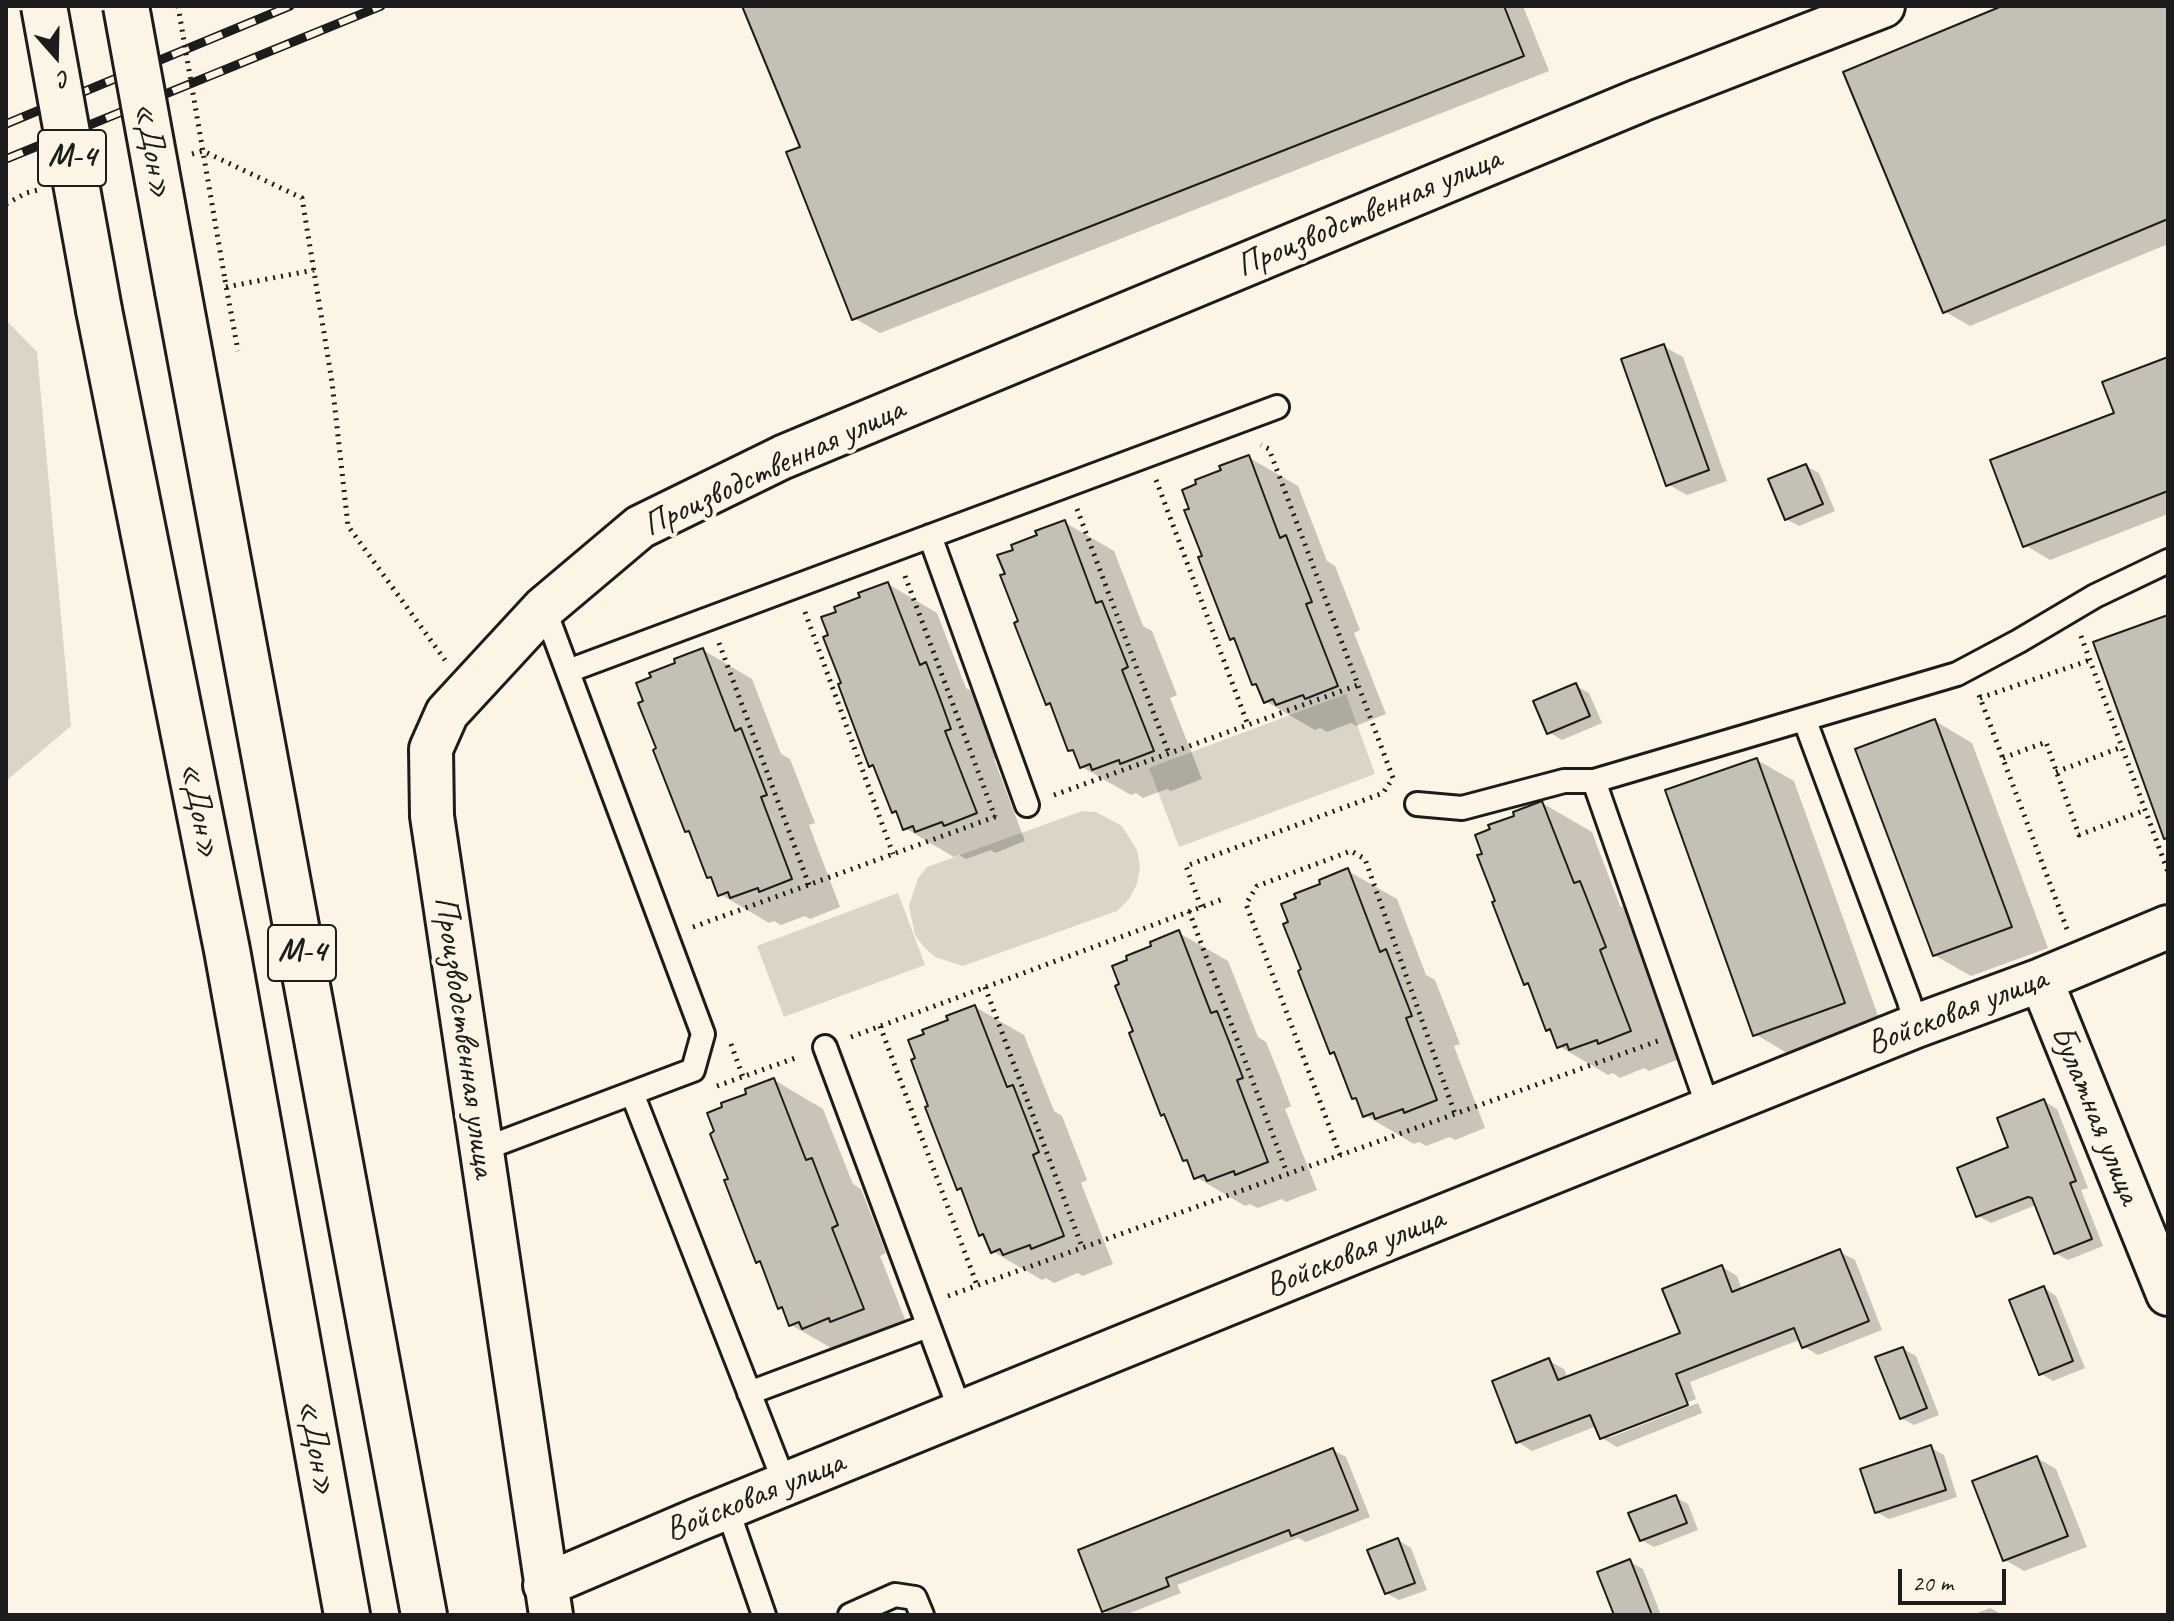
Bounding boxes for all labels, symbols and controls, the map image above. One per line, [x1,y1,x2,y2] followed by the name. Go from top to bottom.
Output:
[16,16,96,96] north arrow
[54,64,74,94] text: С
[124,99,180,201] street label: «Дон»
[38,130,106,186] road number: М-4
[1231,139,1507,287] street label: Производственная улица
[637,390,911,546] street label: Производственная улица
[170,759,228,861] street label: «Дон»
[424,894,504,1180] street label: Производственная улица
[268,925,336,981] road number: М-4
[1861,959,2053,1065] street label: Войсковая улица
[2041,1020,2149,1210] street label: Булатная улица
[1259,1199,1451,1307] street label: Войсковая улица
[288,1396,344,1498] street label: «Дон»
[659,1443,851,1551] street label: Войсковая улица
[1902,1553,2010,1603] scale bar
[1912,1568,1953,1598] text: 20 m

